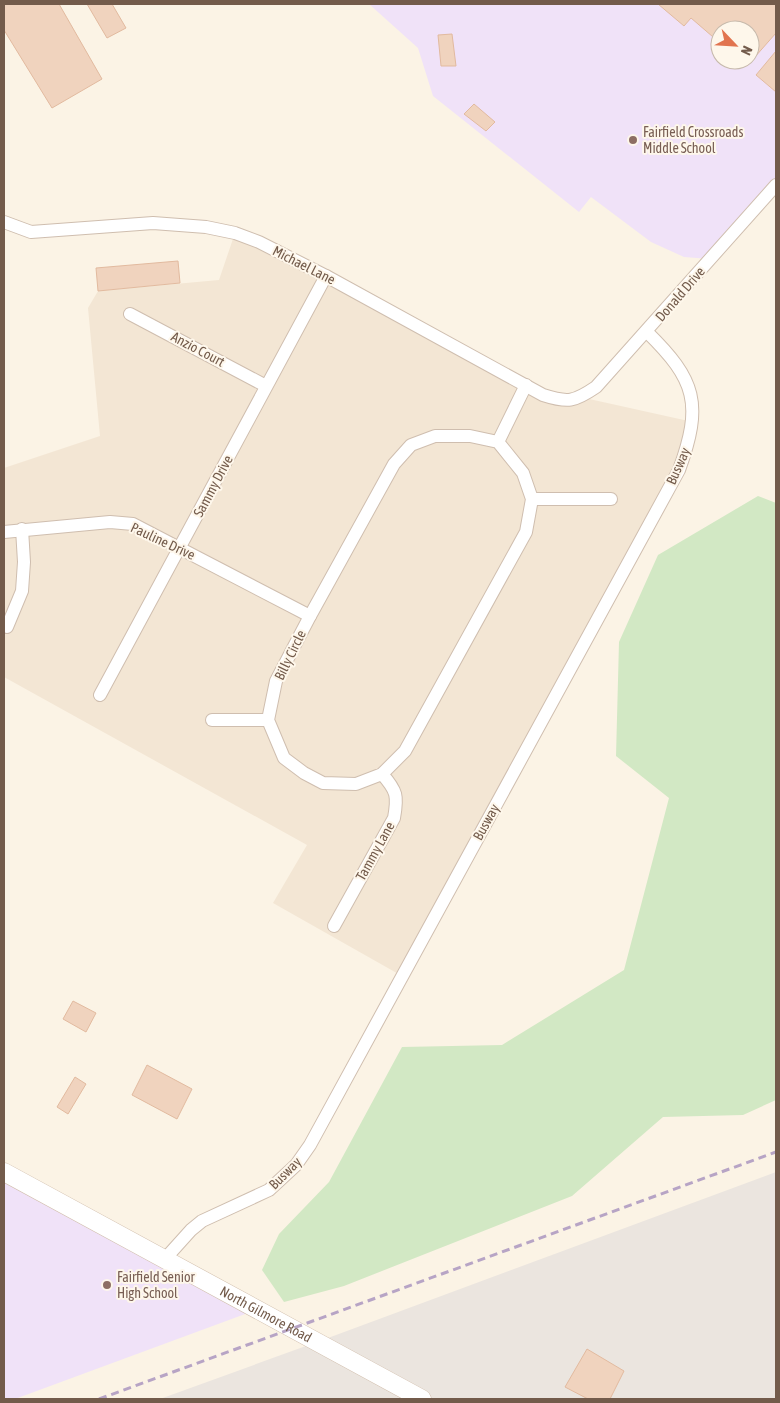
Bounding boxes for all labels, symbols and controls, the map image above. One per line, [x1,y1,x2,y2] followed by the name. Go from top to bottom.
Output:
[710,20,760,70] north arrow
[738,43,756,58] text: N
[643,124,743,156] place label: Fairfield Crossroads Middle School
[627,134,639,146] marker: Fairfield Crossroads Middle School
[270,242,338,288] street label: Michael Lane
[652,263,708,325] street label: Donald Drive
[169,328,227,370] street label: Anzio Court
[663,445,693,487] street label: Busway
[190,452,236,520] street label: Sammy Drive
[128,519,198,563] street label: Pauline Drive
[271,627,309,683] street label: Billy Circle
[470,801,503,843] street label: Busway
[352,819,398,883] street label: Tammy Lane
[266,1153,305,1192] street label: Busway
[117,1269,195,1301] place label: Fairfield Senior High School
[101,1279,113,1291] marker: Fairfield Senior High School
[217,1283,314,1346] street label: North Gilmore Road

